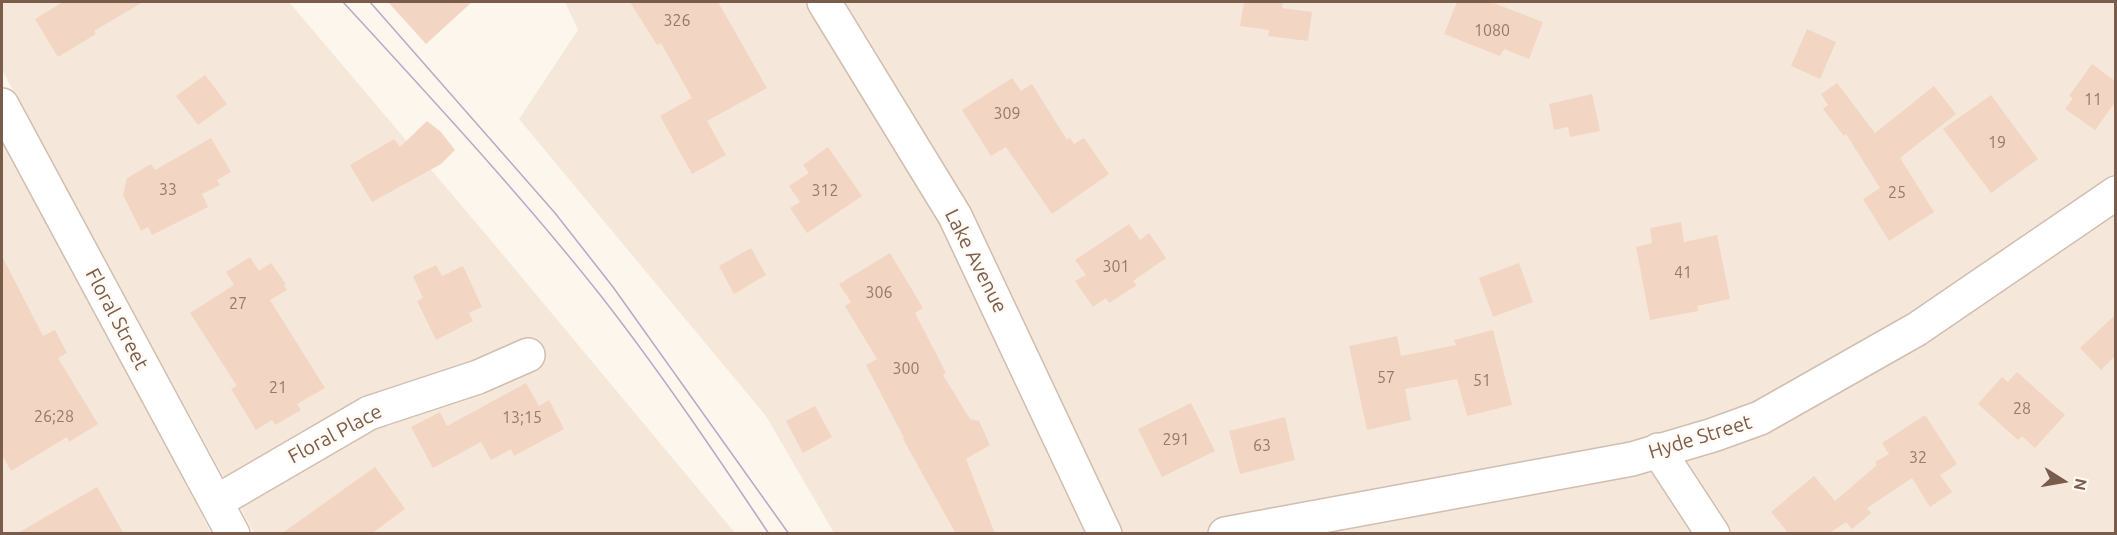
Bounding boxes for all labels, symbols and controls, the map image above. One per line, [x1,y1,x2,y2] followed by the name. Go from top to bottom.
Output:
[663,11,691,31] house number: 326
[1474,21,1510,41] house number: 1080
[2084,90,2102,110] house number: 11
[993,104,1021,124] house number: 309
[1988,133,2006,153] house number: 19
[159,180,177,200] house number: 33
[811,181,839,201] house number: 312
[1888,183,1906,203] house number: 25
[940,205,1012,317] street label: Lake Avenue
[1102,257,1130,277] house number: 301
[1674,263,1692,283] house number: 41
[80,264,154,374] street label: Floral Street
[865,283,893,303] house number: 306
[229,294,247,314] house number: 27
[892,359,920,379] house number: 300
[1377,368,1395,388] house number: 57
[1473,371,1491,391] house number: 51
[269,378,287,398] house number: 21
[284,399,386,469] street label: Floral Place
[2013,399,2031,419] house number: 28
[34,407,74,427] house number: 26;28
[502,408,542,428] house number: 13;15
[1645,410,1755,464] street label: Hyde Street
[1162,430,1190,450] house number: 291
[1253,436,1271,456] house number: 63
[1909,448,1927,468] house number: 32
[2033,451,2093,511] north arrow
[2071,477,2091,492] text: N

